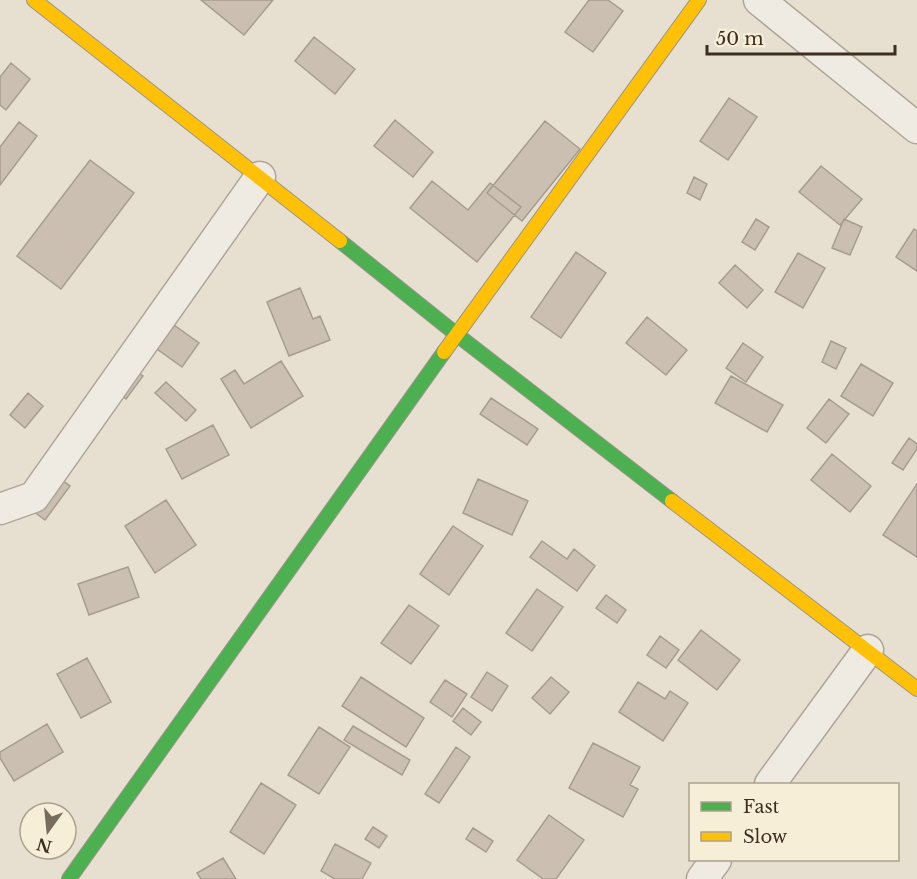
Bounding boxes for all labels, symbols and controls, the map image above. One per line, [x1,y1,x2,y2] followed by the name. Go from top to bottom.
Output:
[707,18,894,56] scale bar
[716,28,764,50] text: 50 m
[689,783,899,861] legend
[743,796,780,818] text: Fast
[18,801,78,861] north arrow
[743,826,788,848] text: Slow
[34,834,54,857] text: N

